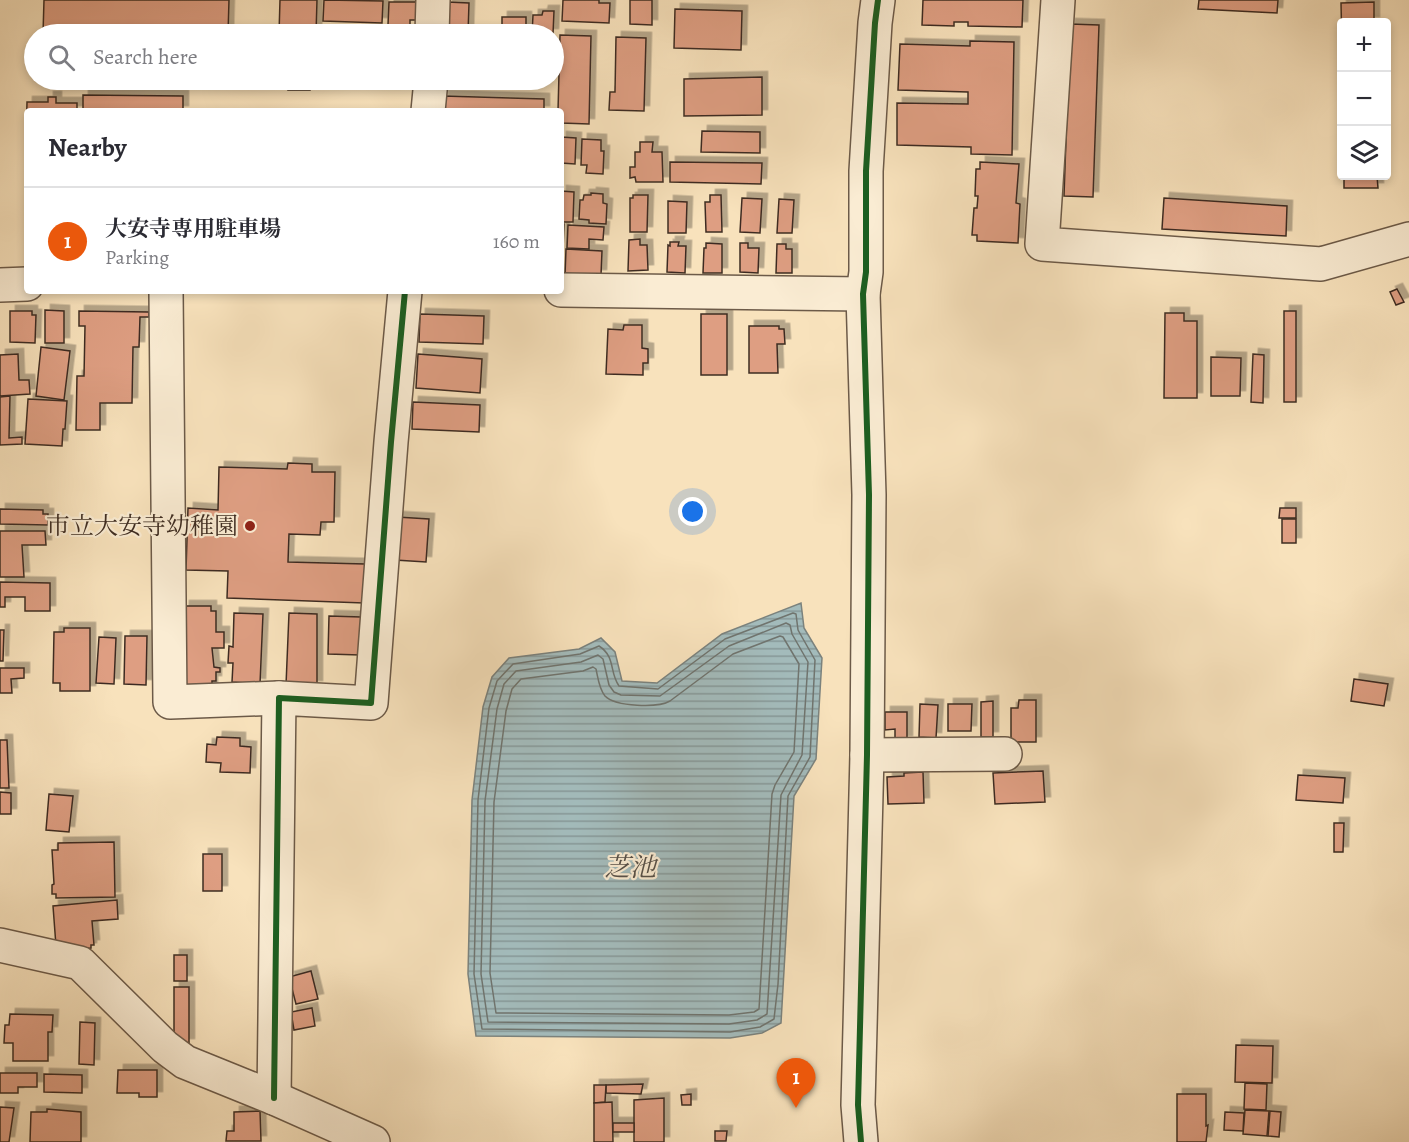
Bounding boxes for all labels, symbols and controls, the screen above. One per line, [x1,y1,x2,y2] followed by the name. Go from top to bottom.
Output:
[1337,18,1391,180] map controls
[1337,18,1391,72] button: +
[24,24,564,90] search box
[45,41,78,74] icon: search
[93,42,198,72] text: Search here
[1337,72,1391,126] button: −
[1337,126,1391,180] button: layers
[48,130,127,165] text: Nearby
[105,214,281,244] text: 大安寺専用駐車場
[64,228,71,255] text: 1
[493,228,540,255] text: 160 m
[105,244,169,271] text: Parking
[678,497,707,526] your location
[46,510,238,542] place label: 市立大安寺幼稚園
[243,519,257,533] marker: 市立大安寺幼稚園
[604,850,659,885] water label: 芝池
[776,1058,816,1108] pin: 1

